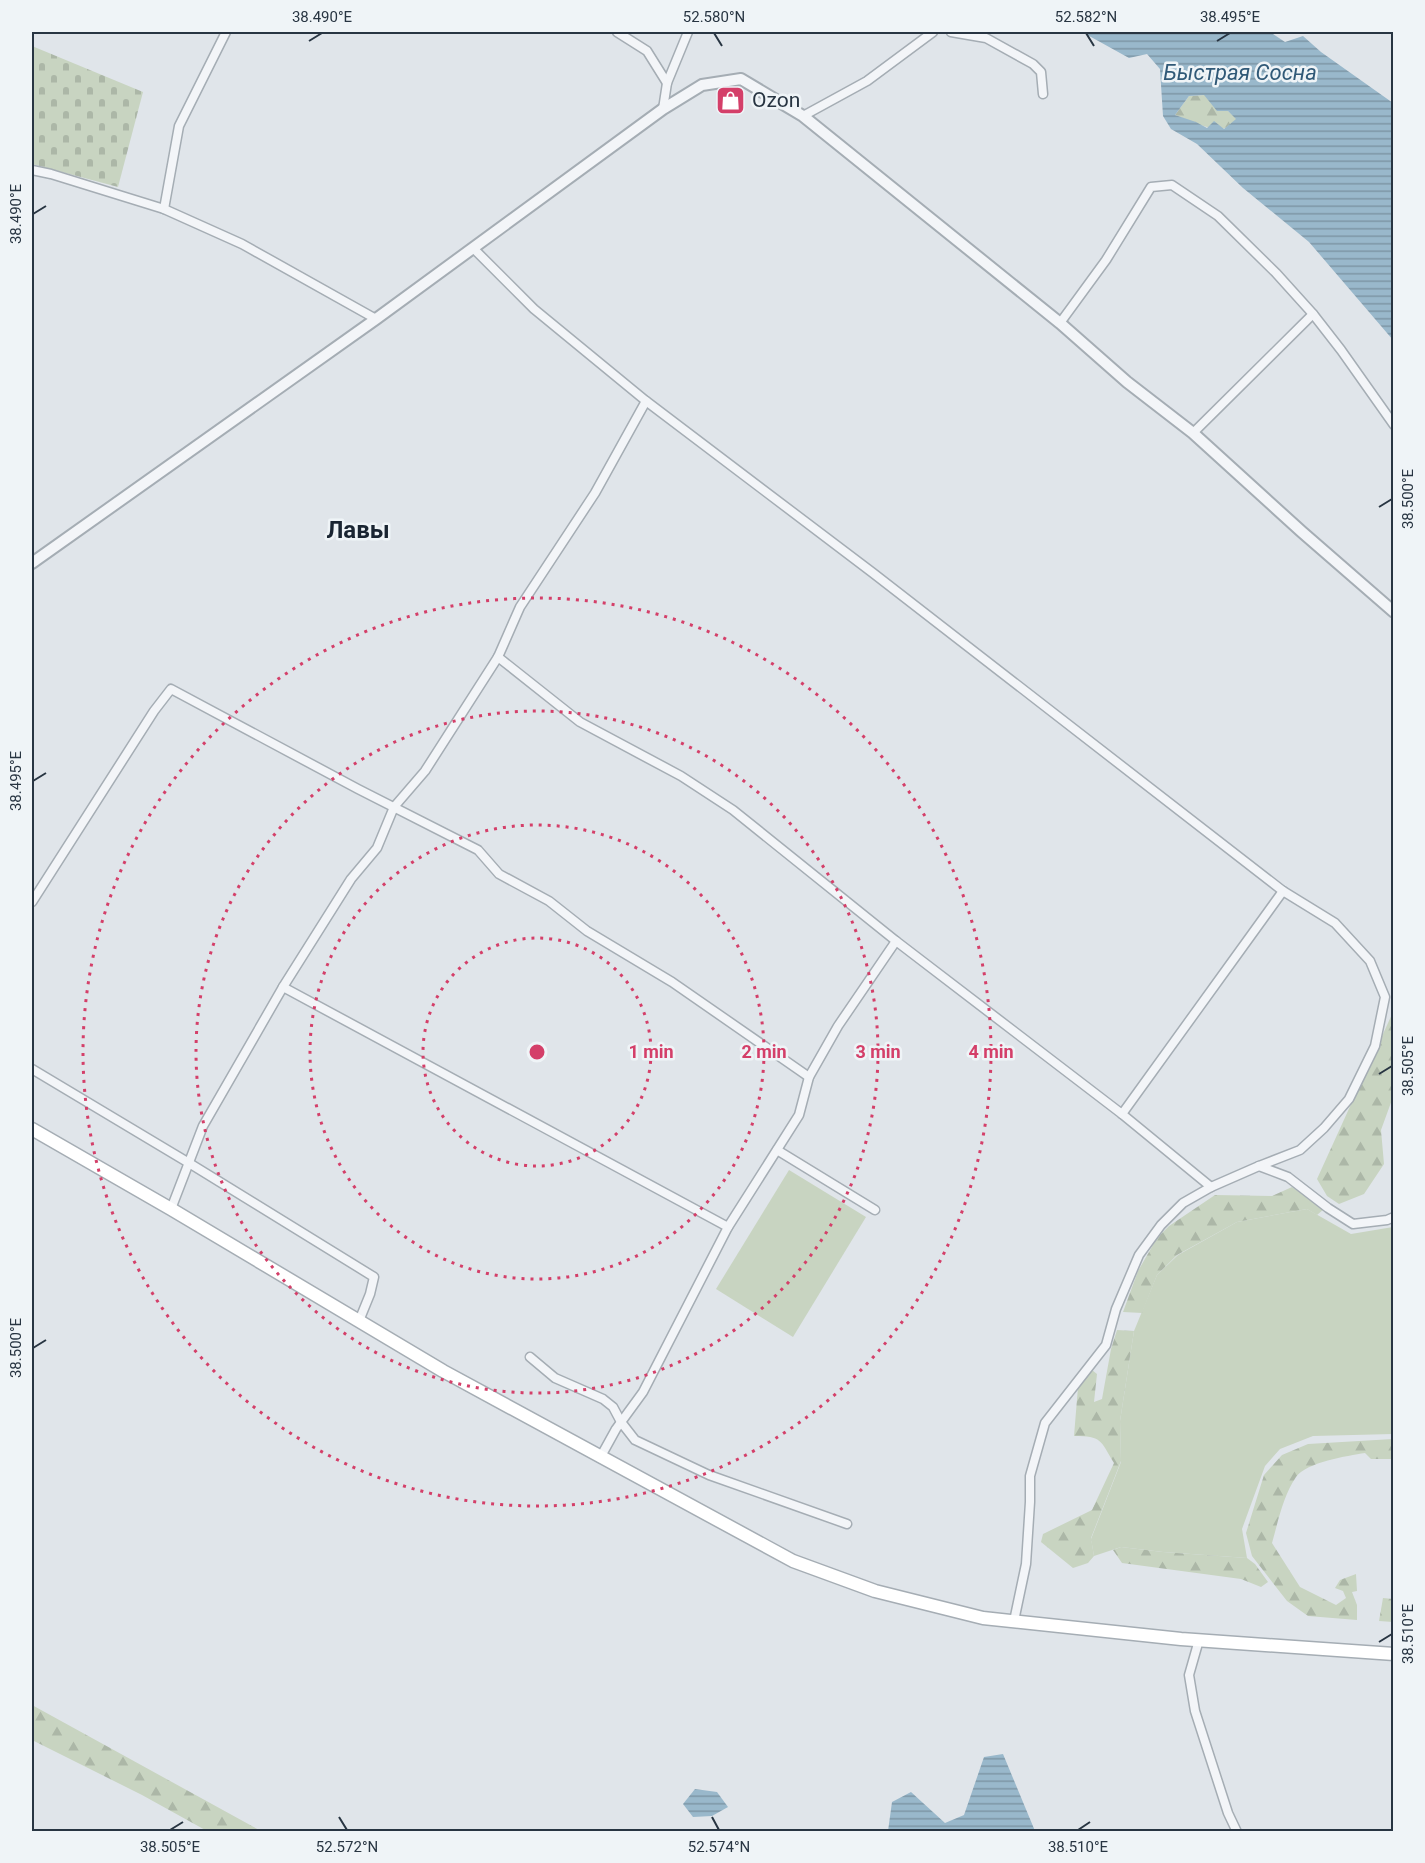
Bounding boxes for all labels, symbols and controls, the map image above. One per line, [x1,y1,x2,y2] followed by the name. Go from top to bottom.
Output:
[292,8,353,26] text: 38.490°E
[683,8,745,26] text: 52.580°N
[1055,8,1117,26] text: 52.582°N
[1200,8,1261,26] text: 38.495°E
[1163,60,1317,85] water label: Быстрая Сосна
[715,84,747,116] shop icon: Ozon
[752,88,800,112] place label: Ozon
[7,183,25,244] text: 38.490°E
[1399,468,1417,529] text: 38.500°E
[326,516,390,544] district label: Лавы
[7,750,25,811] text: 38.495°E
[1399,1035,1417,1096] text: 38.505°E
[628,1041,674,1062] text: 1 min
[741,1041,787,1062] text: 2 min
[855,1041,901,1062] text: 3 min
[968,1041,1014,1062] text: 4 min
[527,1042,547,1062] centre of rings
[7,1317,25,1378] text: 38.500°E
[1399,1603,1417,1664] text: 38.510°E
[140,1838,201,1856] text: 38.505°E
[316,1838,378,1856] text: 52.572°N
[688,1838,750,1856] text: 52.574°N
[1048,1838,1109,1856] text: 38.510°E

